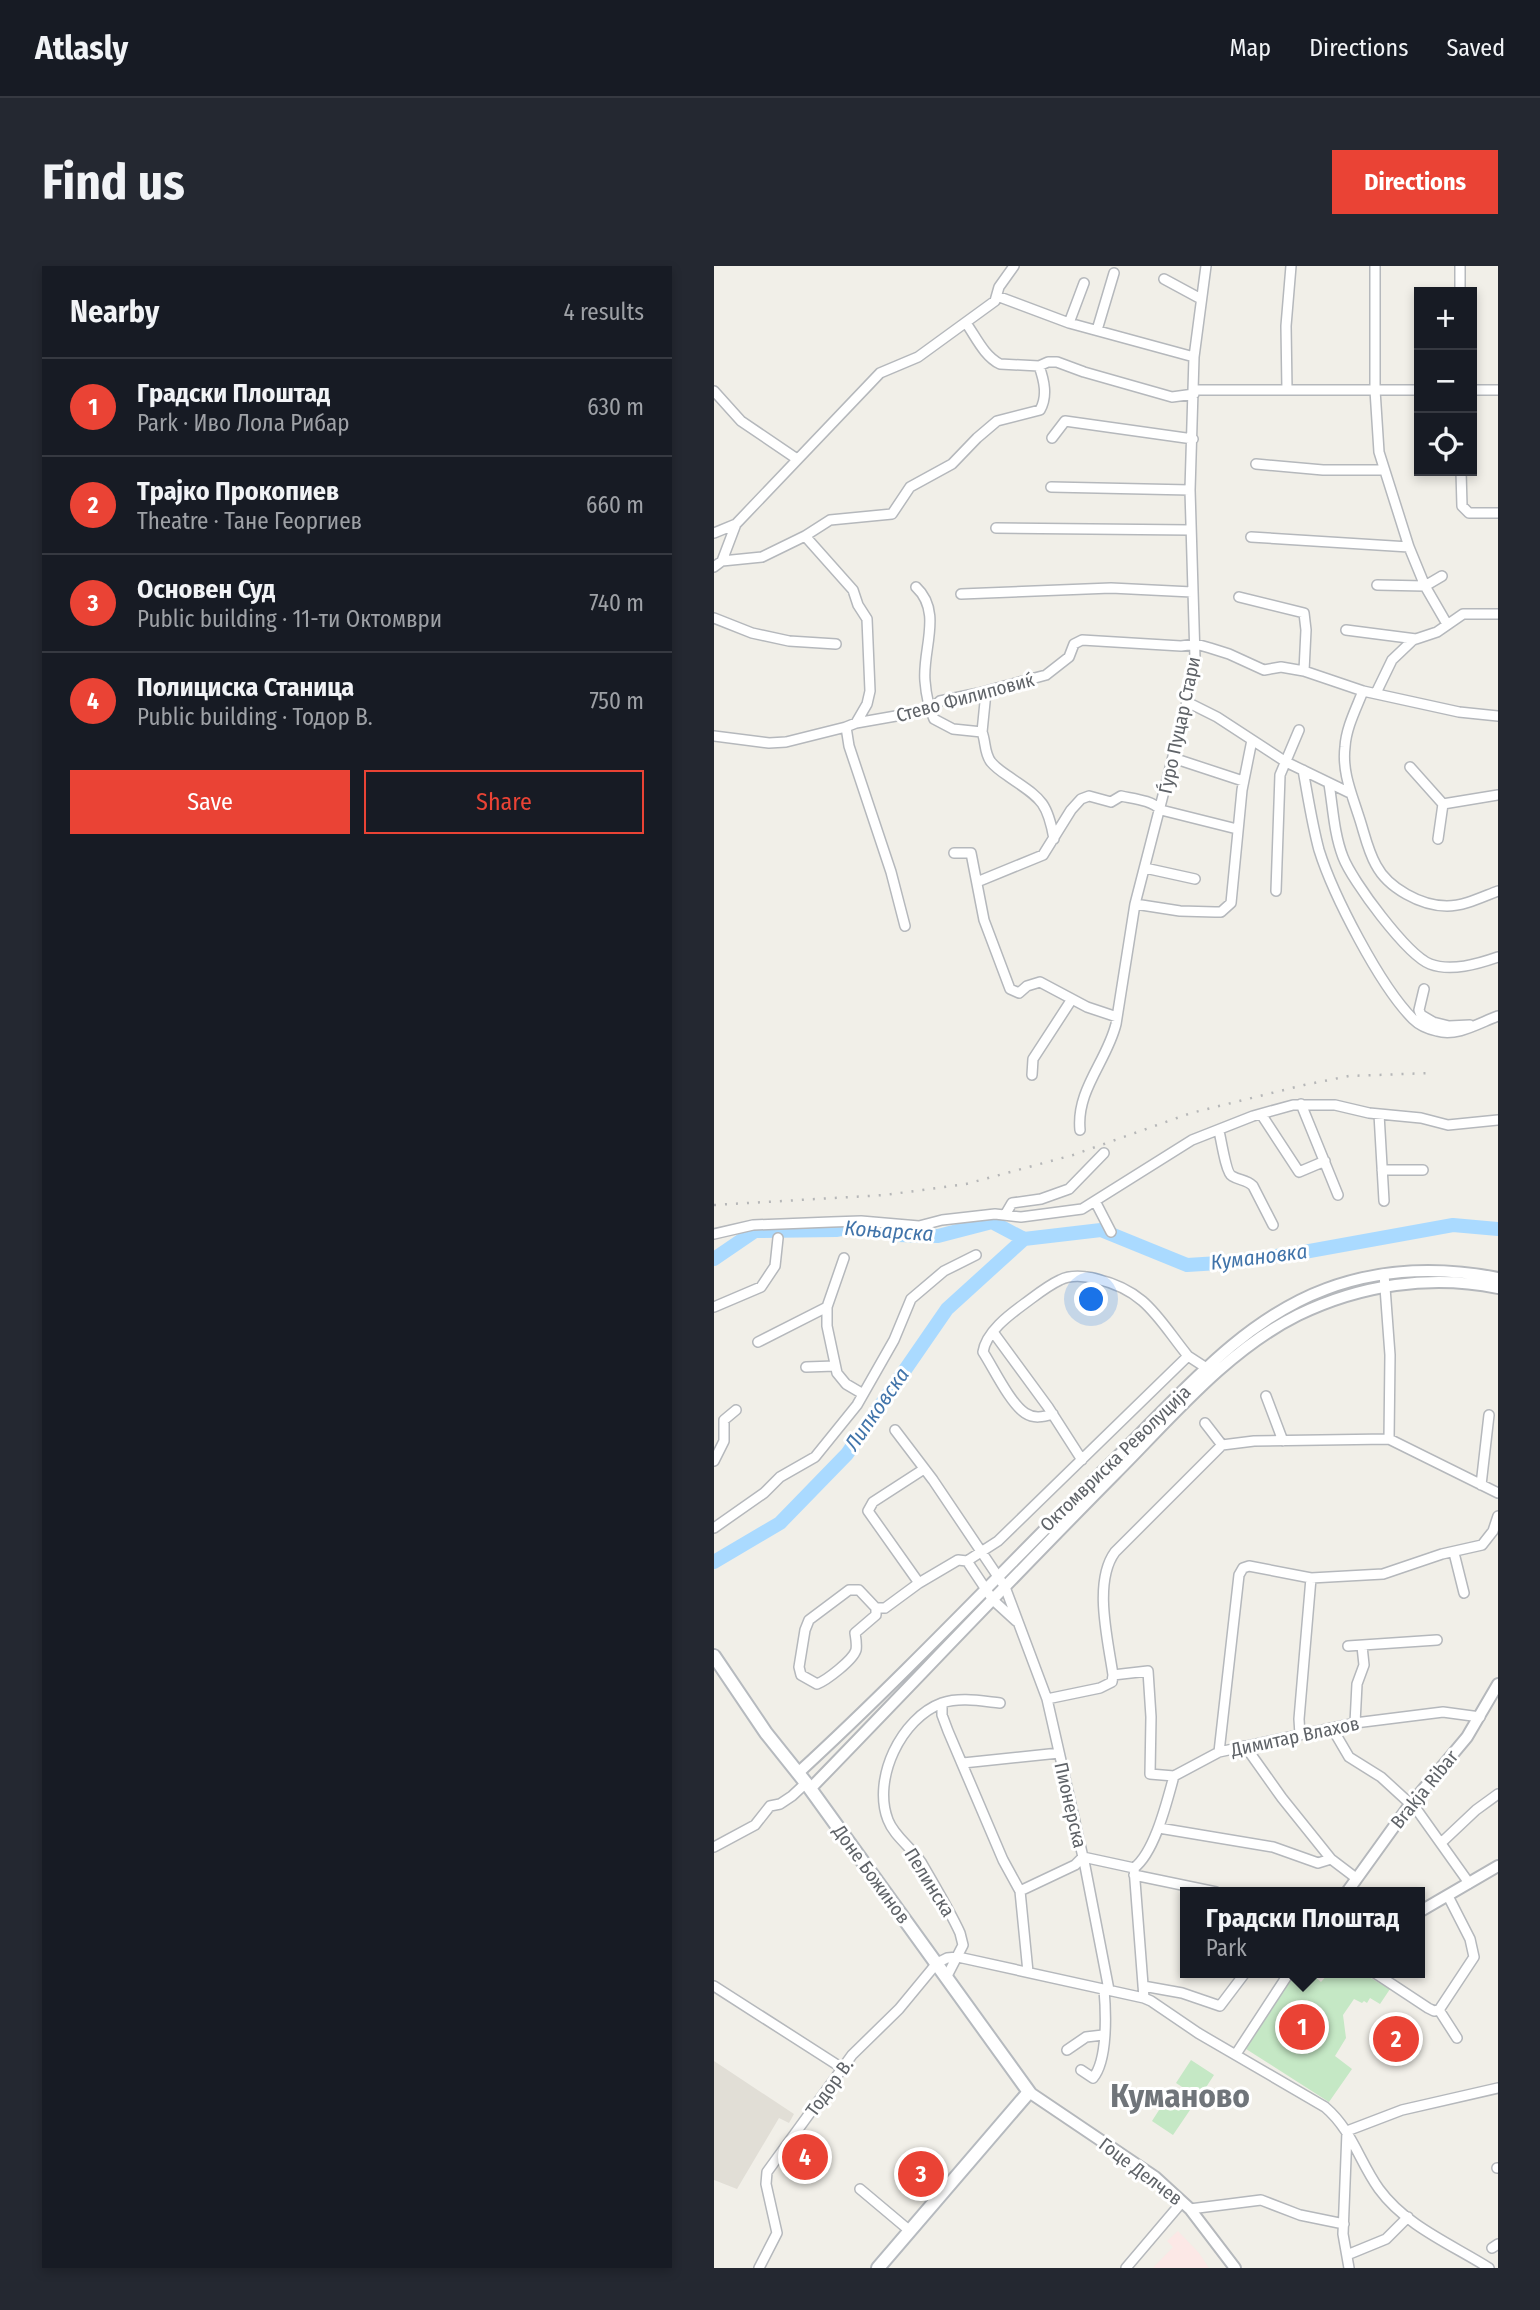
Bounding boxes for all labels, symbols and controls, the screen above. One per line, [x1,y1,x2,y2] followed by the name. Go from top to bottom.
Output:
[35,28,128,68] text: Atlasly
[1230,34,1271,62] text: Map
[1309,34,1408,62] text: Directions
[1446,34,1505,62] text: Saved
[1332,150,1498,214] button: Directions
[42,153,185,212] text: Find us
[1414,287,1477,476] map controls
[1414,287,1477,350] button: +
[70,294,159,330] text: Nearby
[563,298,644,326] text: 4 results
[1414,350,1477,413] button: −
[137,378,330,409] text: Градски Плоштад
[88,393,98,421] text: 1
[587,393,644,421] text: 630 m
[137,409,350,437] text: Park · Иво Лола Рибар
[1414,413,1477,476] button: locate
[137,476,339,507] text: Трајко Прокопиев
[88,491,98,519] text: 2
[586,491,644,519] text: 660 m
[137,507,362,535] text: Theatre · Тане Георгиев
[137,574,275,605] text: Основен Суд
[88,589,98,617] text: 3
[589,589,644,617] text: 740 m
[137,605,442,633] text: Public building · 11-ти Октомври
[1154,654,1205,796] street label: Ѓуро Пуцар Стари
[893,668,1037,727] street label: Стево Филиповиќ
[137,672,354,703] text: Полициска Станица
[87,687,99,715] text: 4
[589,687,644,715] text: 750 m
[137,703,373,731] text: Public building · Тодор В.
[70,770,350,834] button: Save
[364,770,644,834] button: Share
[844,1215,934,1247] water label: Коњарска
[1209,1238,1309,1276] water label: Кумановка
[1074,1282,1108,1316] your location
[838,1363,915,1456] water label: Липковска
[1035,1380,1196,1536] street label: Октомвриска Револуција
[1228,1712,1361,1762] street label: Димитар Влахов
[1386,1745,1463,1833] street label: Brakja Ribar
[1049,1760,1092,1850] street label: Пионерска
[827,1820,915,1928] street label: Доне Божинов
[899,1844,960,1921] street label: Пелинска
[1180,1887,1425,1978] popup
[1206,1903,1399,1934] text: Градски Плоштад
[1206,1934,1247,1962] text: Park
[1279,2001,1325,2053] pin: 1
[1373,2013,1419,2065] pin: 2
[801,2054,858,2121] street label: Тодор В.
[1110,2076,1250,2116] district label: Куманово
[782,2131,828,2183] pin: 4
[1094,2133,1187,2210] street label: Гоце Делчев
[898,2148,944,2200] pin: 3

